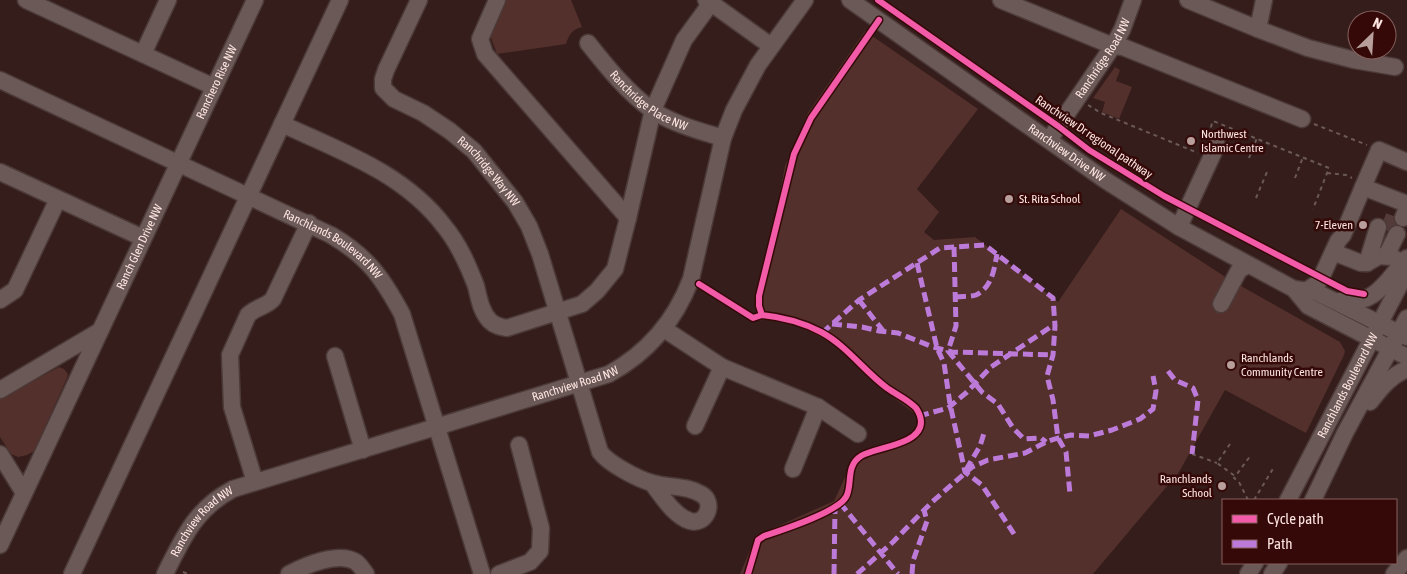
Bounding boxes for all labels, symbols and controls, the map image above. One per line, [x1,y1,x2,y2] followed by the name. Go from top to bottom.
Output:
[1347,10,1397,60] north arrow
[1370,14,1385,32] text: N
[1072,16,1133,101] street label: Ranchridge Road NW
[193,43,240,121] street label: Ranchero Rise NW
[607,68,690,133] street label: Ranchridge Place NW
[1033,93,1155,181] street label: Ranchview Dr regional pathway
[1026,121,1108,185] street label: Ranchview Drive NW
[1201,127,1264,155] place label: Northwest Islamic Centre
[455,133,523,209] street label: Ranchridge Way NW
[1185,135,1197,147] marker: Northwest Islamic Centre
[1019,192,1081,206] place label: St. Rita School
[1003,193,1015,205] marker: St. Rita School
[113,202,166,292] street label: Ranch Glen Drive NW
[281,207,385,282] street label: Ranchlands Boulevard NW
[1315,218,1353,232] place label: 7-Eleven
[1357,219,1369,231] marker: 7-Eleven
[1314,330,1381,440] street label: Ranchlands Boulevard NW
[1241,351,1323,379] place label: Ranchlands Community Centre
[1225,359,1237,371] marker: Ranchlands Community Centre
[530,363,621,404] street label: Ranchview Road NW
[1160,472,1213,500] place label: Ranchlands School
[1216,480,1228,492] marker: Ranchlands School
[168,483,236,559] street label: Ranchview Road NW
[1222,499,1397,564] legend
[1267,510,1324,527] text: Cycle path
[1267,535,1293,552] text: Path

